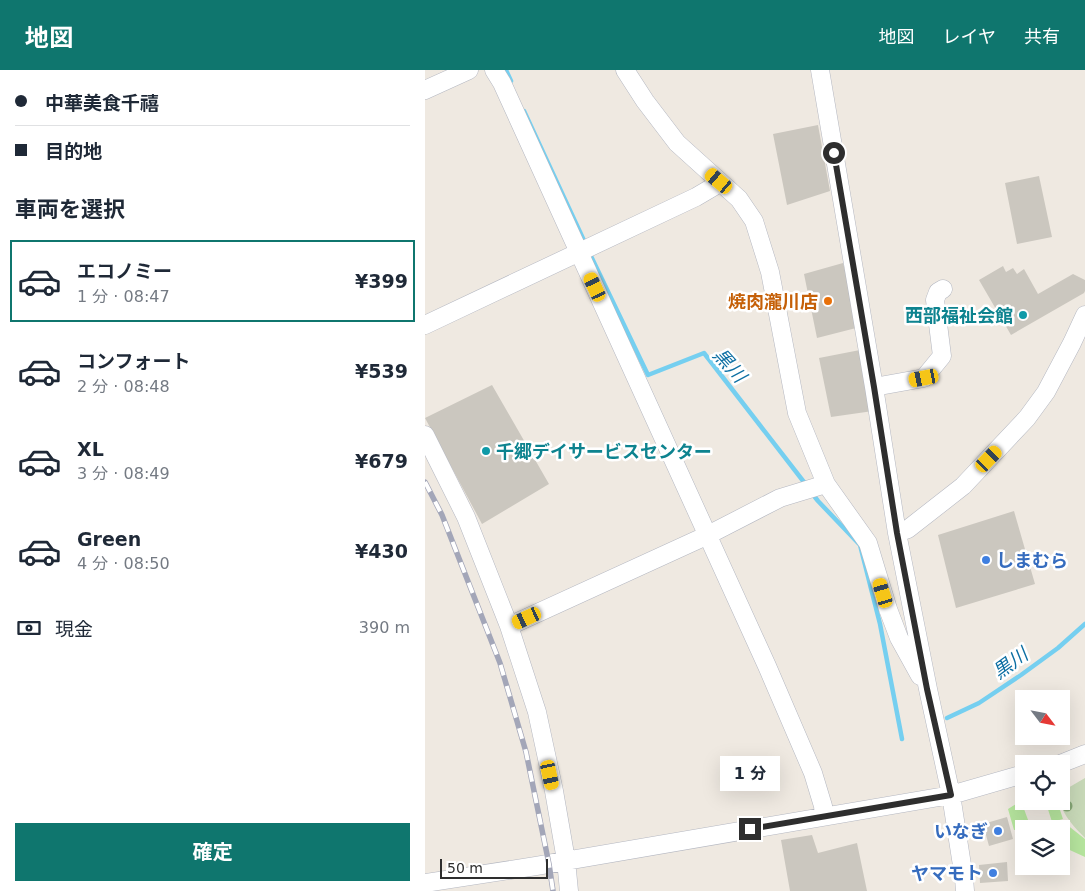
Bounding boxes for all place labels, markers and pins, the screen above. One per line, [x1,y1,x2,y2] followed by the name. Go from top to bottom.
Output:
[728,291,818,312] place label: 焼肉瀧川店
[822,295,834,307] marker: 焼肉瀧川店
[905,305,1013,326] place label: 西部福祉会館
[1017,309,1029,321] marker: 西部福祉会館
[496,441,712,462] place label: 千郷デイサービスセンター
[480,445,492,457] marker: 千郷デイサービスセンター
[996,550,1068,571] place label: しまむら
[980,554,992,566] marker: しまむら
[934,821,988,842] place label: いなぎ
[992,825,1004,837] marker: いなぎ
[911,863,983,884] place label: ヤマモト
[987,867,999,879] marker: ヤマモト

